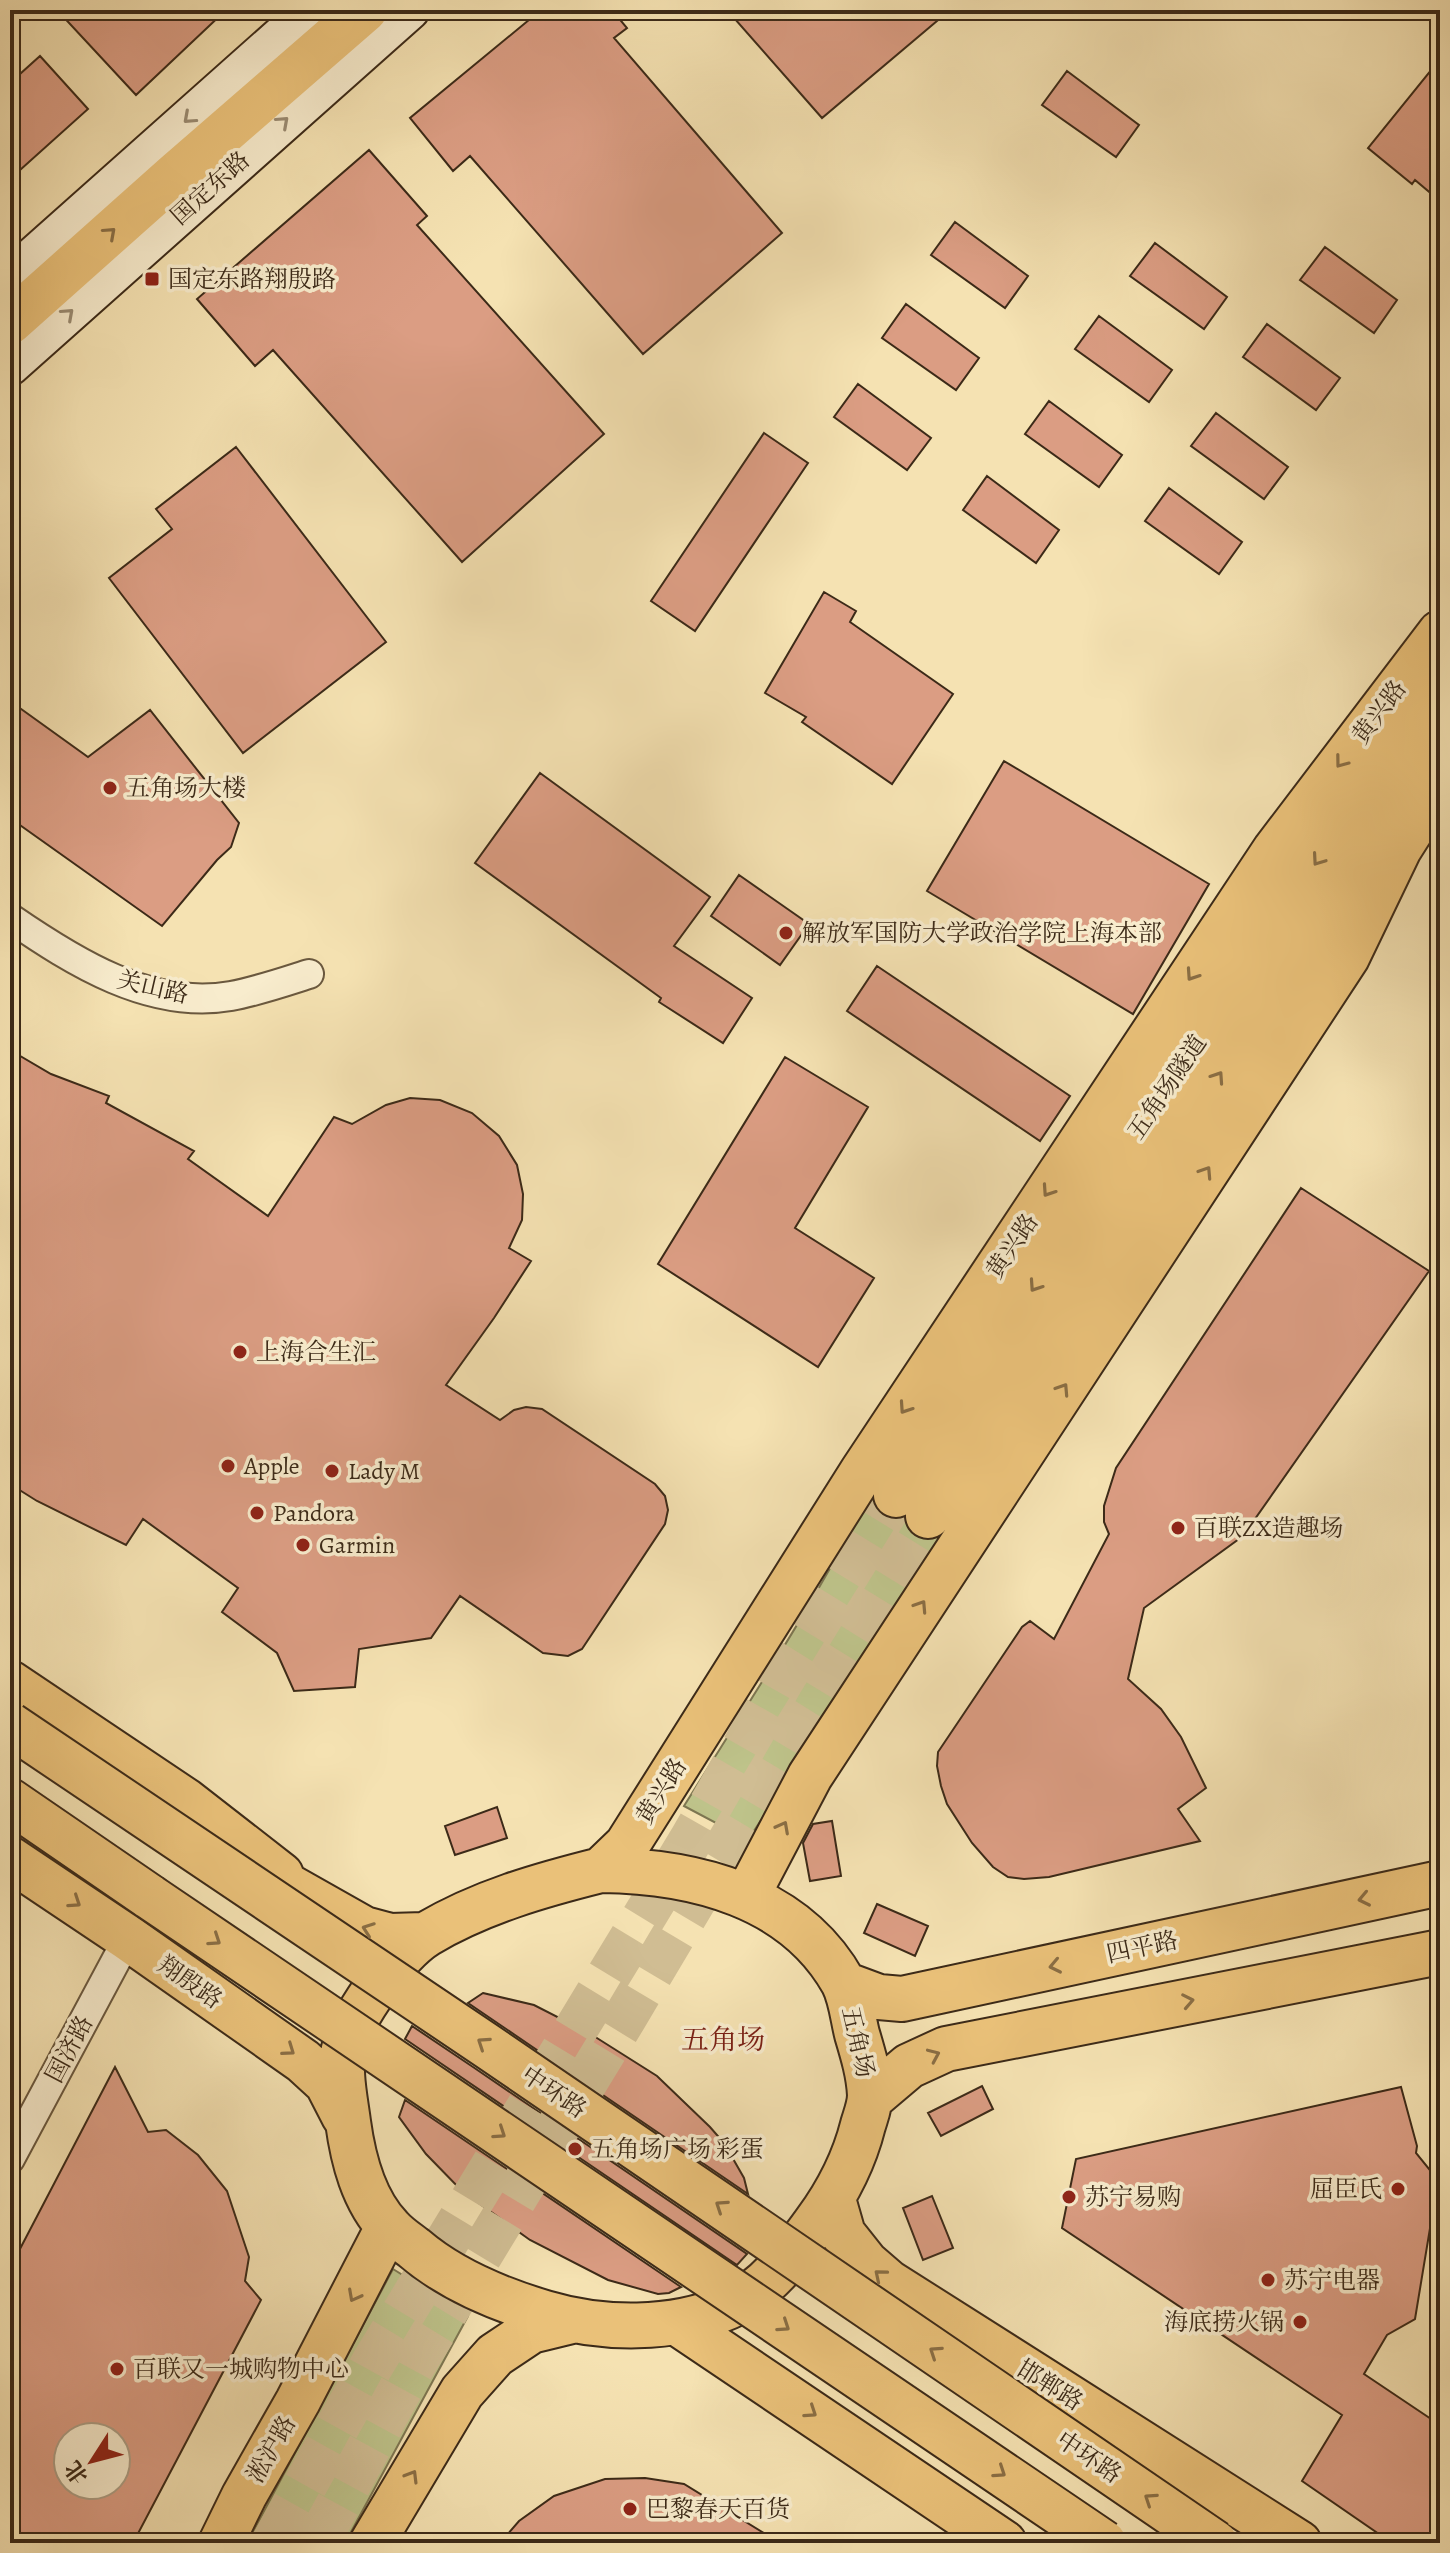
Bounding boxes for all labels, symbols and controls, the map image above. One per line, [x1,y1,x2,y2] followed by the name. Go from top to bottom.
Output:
[183,108,198,122] one-way arrow
[274,118,289,132] one-way arrow
[164,144,256,232] street label: 国定东路
[101,227,115,242] one-way arrow
[168,263,336,295] place label: 国定东路翔殷路
[143,270,161,288] marker: 国定东路翔殷路
[59,309,73,323] one-way arrow
[1345,674,1413,750] street label: 黄兴路
[1337,753,1351,768] one-way arrow
[126,772,246,804] place label: 五角场大楼
[101,779,119,797] marker: 五角场大楼
[1313,851,1328,865] one-way arrow
[802,917,1162,949] place label: 解放军国防大学政治学院上海本部
[777,924,795,942] marker: 解放军国防大学政治学院上海本部
[114,963,192,1011] street label: 关山路
[1187,966,1202,980] one-way arrow
[1120,1028,1214,1146] street label: 五角场隧道
[1209,1072,1224,1086] one-way arrow
[1196,1166,1211,1180] one-way arrow
[1043,1183,1058,1197] one-way arrow
[979,1207,1045,1285] street label: 黄兴路
[1029,1277,1044,1292] one-way arrow
[256,1336,376,1368] place label: 上海合生汇
[231,1343,249,1361] marker: 上海合生汇
[1054,1383,1069,1398] one-way arrow
[899,1399,914,1414] one-way arrow
[243,1450,300,1482] place label: Apple
[348,1455,420,1487] place label: Lady M
[219,1457,237,1475] marker: Apple
[323,1462,341,1480] marker: Lady M
[273,1497,356,1529] place label: Pandora
[248,1504,266,1522] marker: Pandora
[1194,1512,1343,1544] place label: 百联ZX造趣场
[1169,1519,1187,1537] marker: 百联ZX造趣场
[319,1529,395,1561] place label: Garmin
[294,1536,312,1554] marker: Garmin
[911,1601,926,1615] one-way arrow
[628,1752,694,1830] street label: 黄兴路
[773,1820,788,1835] one-way arrow
[1357,1890,1371,1907] one-way arrow
[66,1893,81,1908] one-way arrow
[362,1922,376,1938] one-way arrow
[1103,1924,1181,1970] street label: 四平路
[206,1931,221,1946] one-way arrow
[151,1948,229,2016] street label: 翔殷路
[1049,1957,1062,1974] one-way arrow
[1181,1994,1195,2011] one-way arrow
[834,2003,882,2081] street label: 五角场
[38,2010,100,2088] street label: 国济路
[681,2021,765,2059] district label: 五角场
[477,2038,491,2053] one-way arrow
[280,2041,294,2055] one-way arrow
[926,2048,940,2064] one-way arrow
[515,2059,593,2125] street label: 中环路
[491,2124,505,2139] one-way arrow
[591,2133,764,2165] place label: 五角场广场 彩蛋
[566,2140,584,2158] marker: 五角场广场 彩蛋
[1310,2173,1382,2205] place label: 屈臣氏
[1389,2180,1407,2198] marker: 屈臣氏
[1085,2181,1181,2213] place label: 苏宁易购
[1060,2188,1078,2206] marker: 苏宁易购
[715,2201,729,2216] one-way arrow
[1284,2264,1380,2296] place label: 苏宁电器
[874,2270,889,2284] one-way arrow
[1259,2271,1277,2289] marker: 苏宁电器
[348,2288,363,2303] one-way arrow
[1164,2306,1284,2338] place label: 海底捞火锅
[1291,2313,1309,2331] marker: 海底捞火锅
[776,2317,790,2332] one-way arrow
[930,2347,944,2362] one-way arrow
[1011,2352,1089,2418] street label: 邯郸路
[133,2353,349,2385] place label: 百联又一城购物中心
[108,2360,126,2378] marker: 百联又一城购物中心
[802,2402,817,2417] one-way arrow
[239,2410,303,2488] street label: 淞沪路
[52,2421,132,2501] north arrow
[1050,2424,1128,2490] street label: 中环路
[58,2454,95,2490] text: 北
[991,2462,1005,2477] one-way arrow
[402,2470,418,2485] one-way arrow
[646,2493,790,2525] place label: 巴黎春天百货
[1145,2494,1159,2509] one-way arrow
[621,2500,639,2518] marker: 巴黎春天百货

